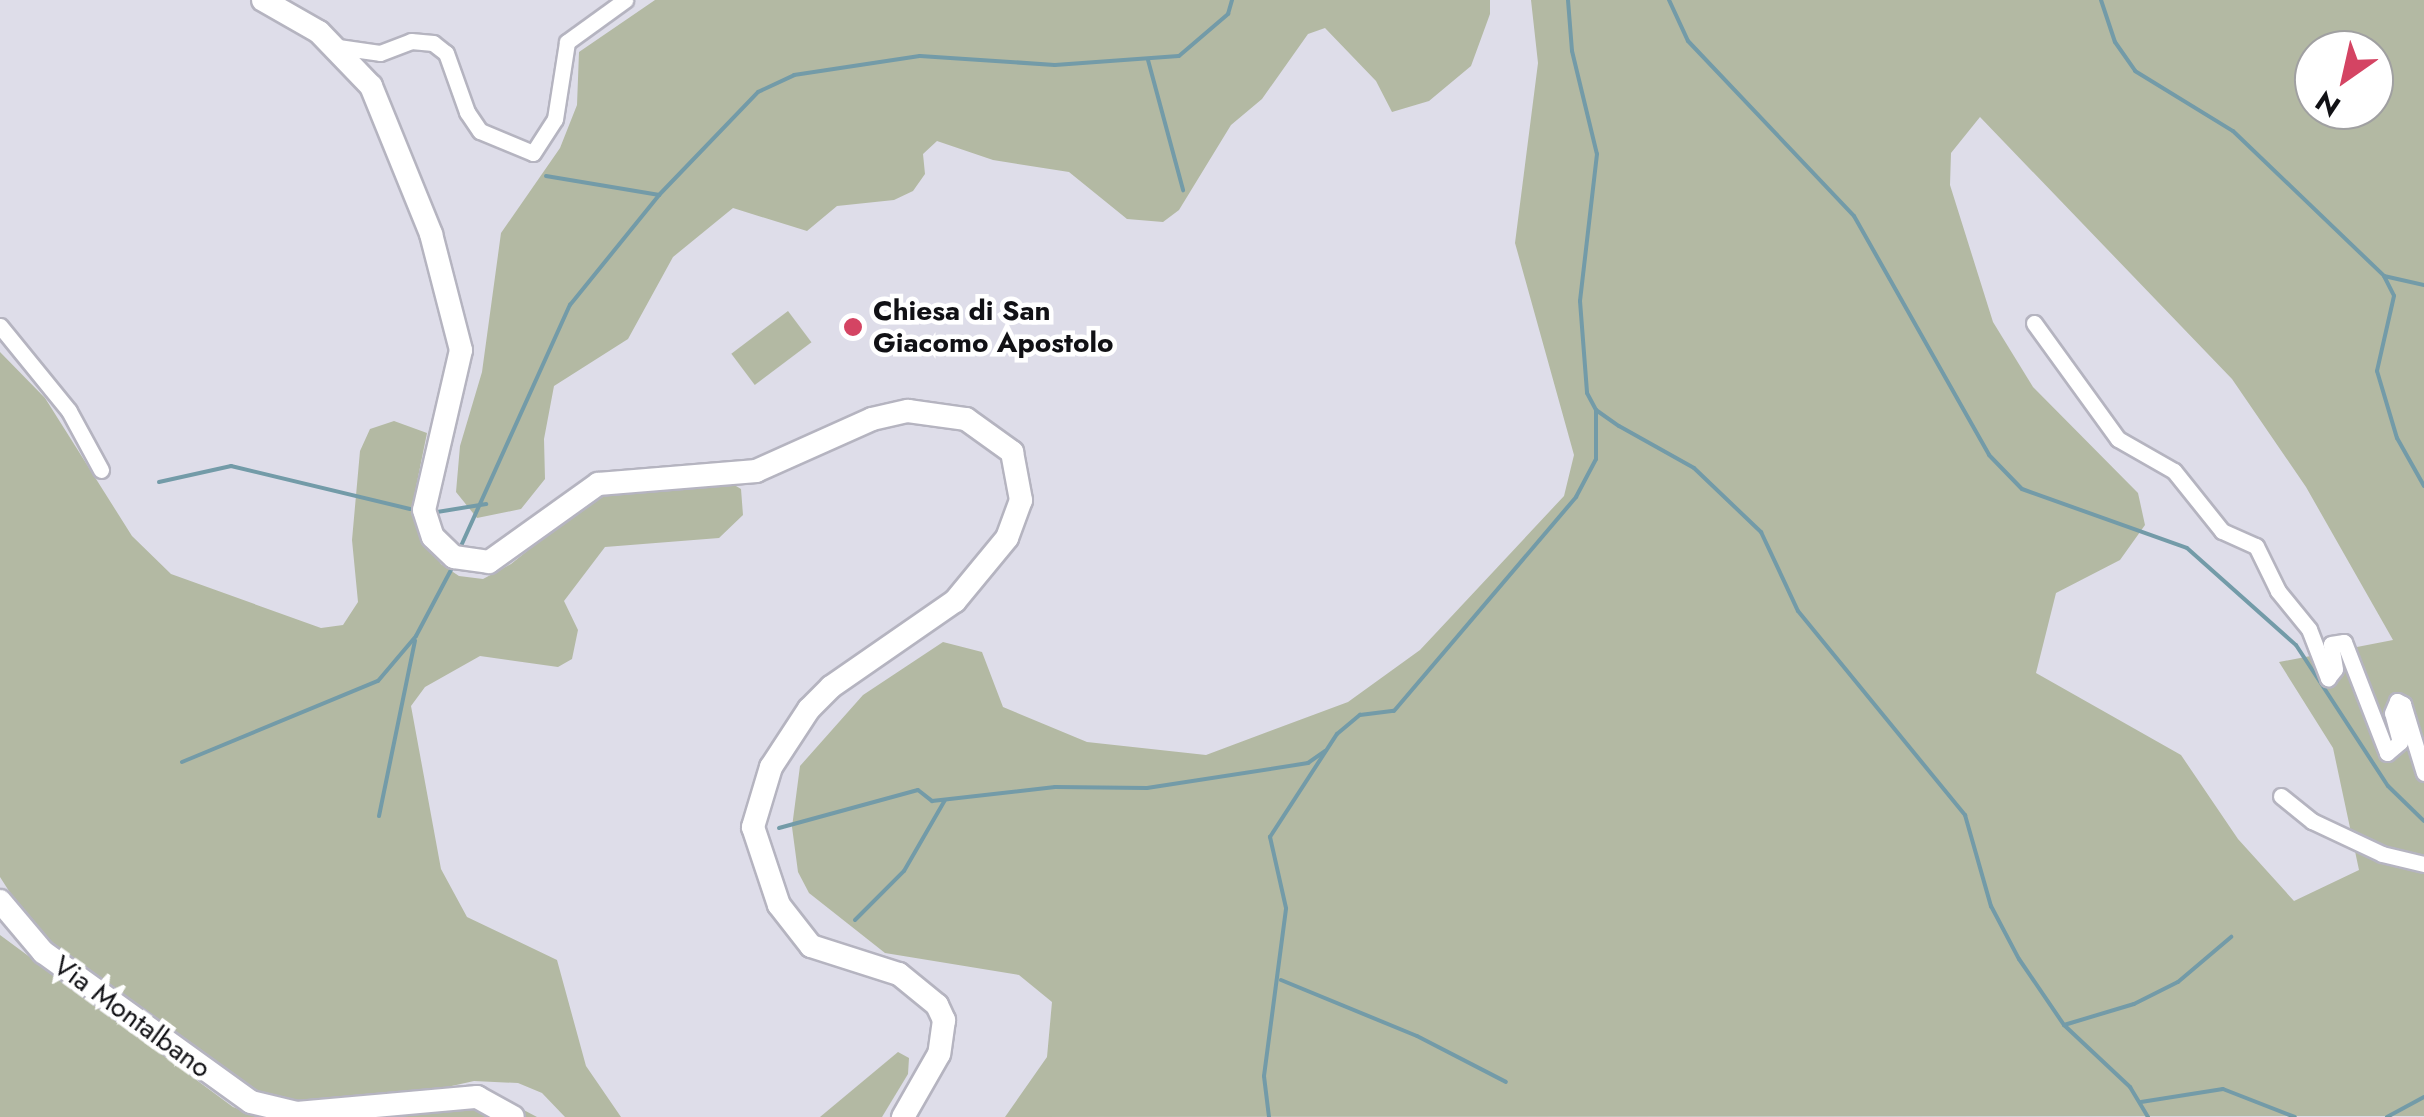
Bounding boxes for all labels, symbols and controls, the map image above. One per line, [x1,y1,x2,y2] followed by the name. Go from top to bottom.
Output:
[2294,30,2394,130] north arrow
[2307,80,2349,127] text: N
[873,294,1113,360] place label: Chiesa di San Giacomo Apostolo
[842,316,864,338] marker: Chiesa di San Giacomo Apostolo
[47,949,217,1085] street label: Via Montalbano

